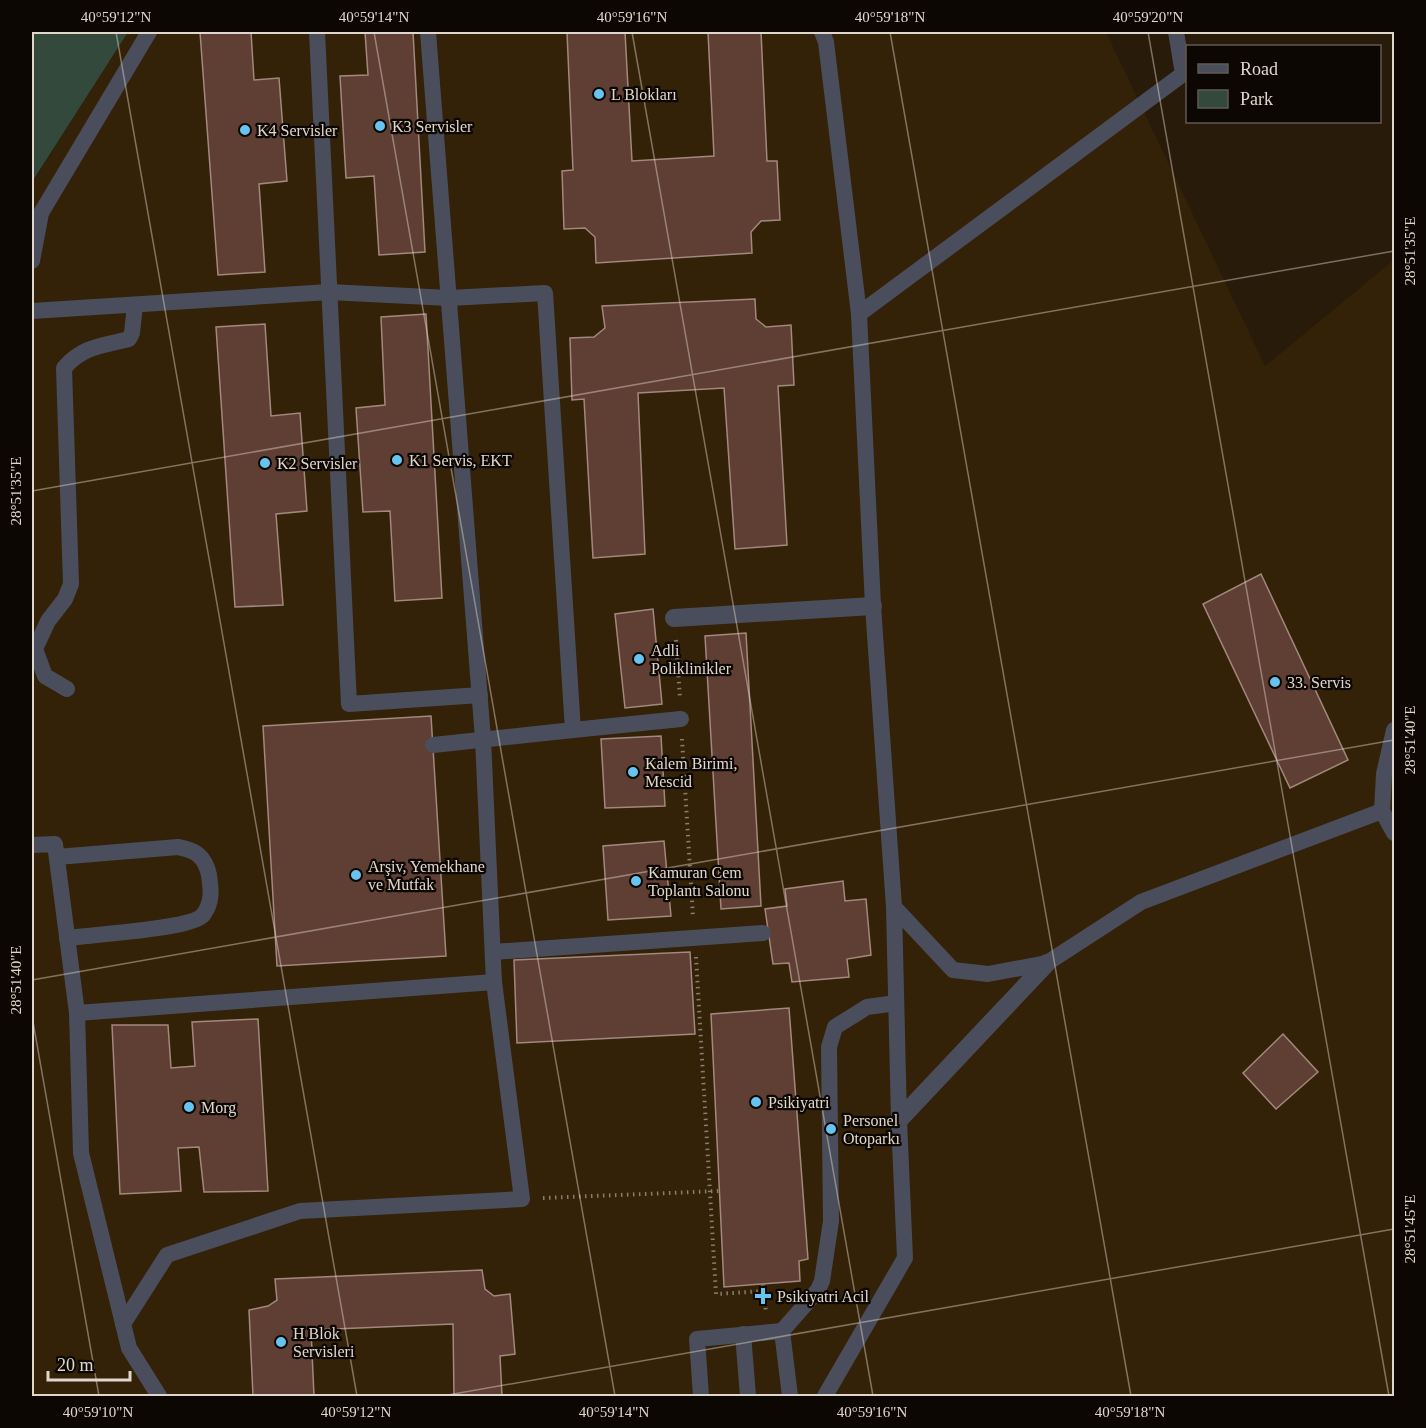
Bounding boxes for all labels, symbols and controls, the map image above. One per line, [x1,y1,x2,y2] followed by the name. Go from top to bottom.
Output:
[81,9,151,25] text: 40°59'12"N
[339,9,409,25] text: 40°59'14"N
[597,9,667,25] text: 40°59'16"N
[855,9,925,25] text: 40°59'18"N
[1113,9,1183,25] text: 40°59'20"N
[1186,45,1381,123] legend
[1240,59,1278,79] text: Road
[611,86,677,103] place label: L Blokları
[592,87,606,101] marker: L Blokları
[1240,89,1273,109] text: Park
[392,118,473,135] place label: K3 Servisler
[373,119,387,133] marker: K3 Servisler
[257,122,338,139] place label: K4 Servisler
[238,123,252,137] marker: K4 Servisler
[1402,217,1418,286] text: 28°51'35"E
[409,452,512,469] place label: K1 Servis, EKT
[390,453,404,467] marker: K1 Servis, EKT
[277,455,358,472] place label: K2 Servisler
[258,456,272,470] marker: K2 Servisler
[8,457,24,526] text: 28°51'35"E
[651,642,732,677] place label: Adli Poliklinikler
[632,652,646,666] marker: Adli Poliklinikler
[1287,674,1351,691] place label: 33. Servis
[1268,675,1282,689] marker: 33. Servis
[1402,706,1418,775] text: 28°51'40"E
[645,755,737,790] place label: Kalem Birimi, Mescid
[626,765,640,779] marker: Kalem Birimi, Mescid
[368,858,485,893] place label: Arşiv, Yemekhane ve Mutfak
[648,864,750,900] place label: Kamuran Cem Toplantı Salonu
[349,868,363,882] marker: Arşiv, Yemekhane ve Mutfak
[629,874,643,888] marker: Kamuran Cem Toplantı Salonu
[8,946,24,1015] text: 28°51'40"E
[768,1094,830,1112] place label: Psikiyatri
[749,1095,763,1109] marker: Psikiyatri
[201,1099,236,1117] place label: Morg
[182,1100,196,1114] marker: Morg
[843,1112,900,1148] place label: Personel Otoparkı
[824,1122,838,1136] marker: Personel Otoparkı
[1402,1195,1418,1264] text: 28°51'45"E
[754,1287,772,1305] marker: Psikiyatri Acil
[777,1288,870,1306] place label: Psikiyatri Acil
[293,1325,355,1360] place label: H Blok Servisleri
[274,1335,288,1349] marker: H Blok Servisleri
[48,1344,130,1382] scale bar
[57,1355,94,1375] text: 20 m
[63,1404,133,1420] text: 40°59'10"N
[321,1404,391,1420] text: 40°59'12"N
[579,1404,649,1420] text: 40°59'14"N
[837,1404,907,1420] text: 40°59'16"N
[1095,1404,1165,1420] text: 40°59'18"N

